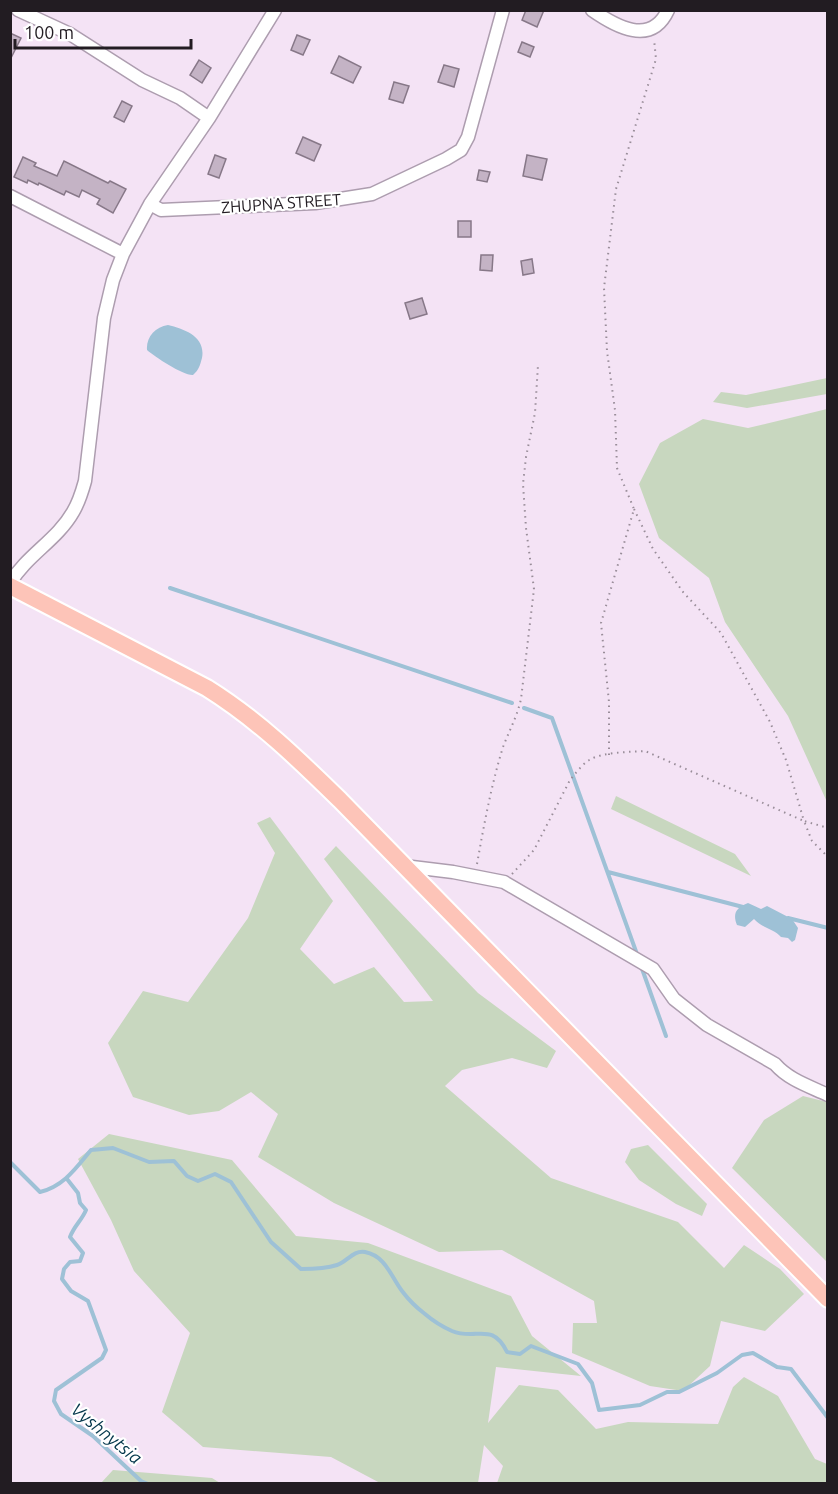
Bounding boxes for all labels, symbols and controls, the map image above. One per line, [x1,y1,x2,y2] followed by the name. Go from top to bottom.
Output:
[15,12,190,50] scale bar
[24,22,74,42] text: 100 m
[220,190,342,216] street label: ZHUPNA STREET
[68,1399,146,1468] water label: Vyshnytsia

